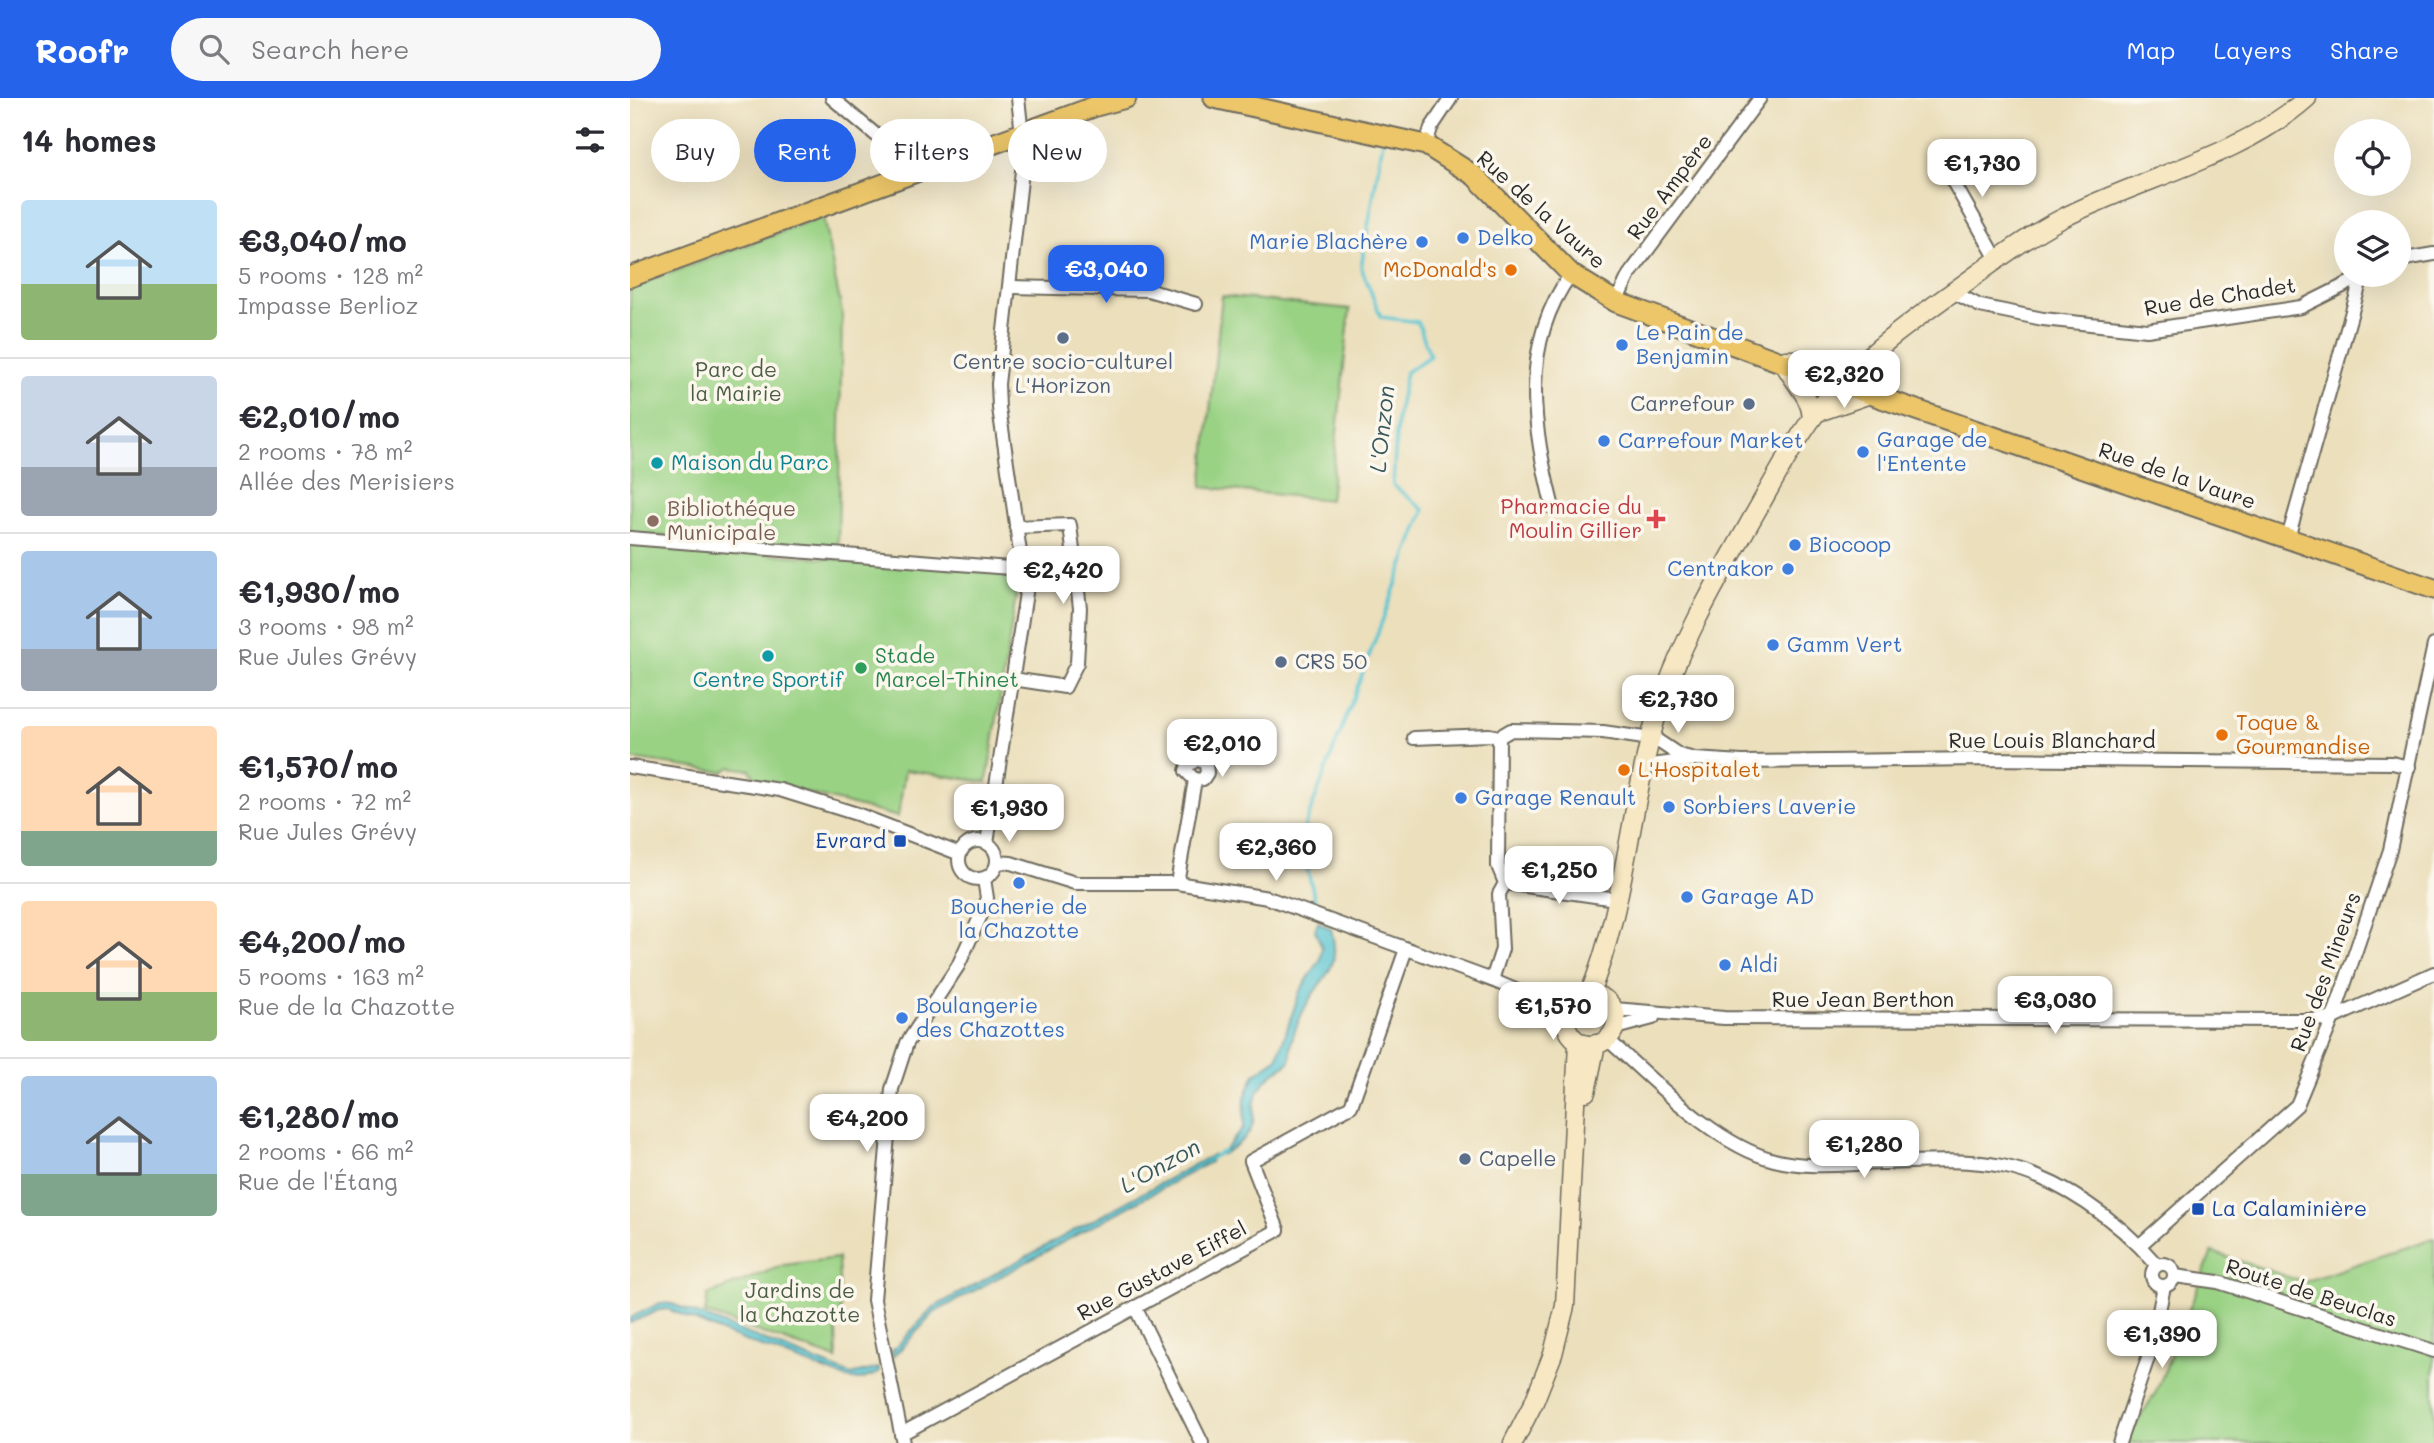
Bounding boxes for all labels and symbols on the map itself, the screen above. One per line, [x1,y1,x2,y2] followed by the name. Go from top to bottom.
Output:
[1620,128,1717,244] street label: Rue Ampère
[1925,140,2039,199] pin: €1,730
[1472,144,1612,274] street label: Rue de la Vaure
[1477,223,1533,250] place label: Delko
[1249,227,1408,254] place label: Marie Blachère
[1455,230,1471,246] marker: Delko
[1414,234,1430,250] marker: Marie Blachère
[1049,246,1163,305] pin: €3,040
[1383,255,1497,282] place label: McDonald's
[1503,262,1519,278] marker: McDonald's
[2142,270,2298,321] street label: Rue de Chadet
[1636,318,1744,369] place label: Le Pain de Benjamin
[1055,330,1071,346] marker: Centre socio-culturel L'Horizon
[1614,337,1630,353] marker: Le Pain de Benjamin
[953,347,1173,398] place label: Centre socio-culturel L'Horizon
[1787,350,1901,410] pin: €2,320
[690,355,782,406] park label: Parc de la Mairie
[1362,384,1400,474] water label: L'Onzon
[1630,389,1735,416] place label: Carrefour
[1741,396,1757,412] marker: Carrefour
[1877,425,1987,476] place label: Garage de l'Entente
[1618,426,1803,453] place label: Carrefour Market
[1596,433,1612,449] marker: Carrefour Market
[2095,435,2260,514] street label: Rue de la Vaure
[1855,444,1871,460] marker: Garage de l'Entente
[671,448,829,475] place label: Maison du Parc
[649,455,665,471] marker: Maison du Parc
[1501,492,1642,543] place label: Pharmacie du Moulin Gillier
[667,494,796,545] place label: Bibliothéque Municipale
[1648,511,1664,527] marker: Pharmacie du Moulin Gillier
[645,513,661,529] marker: Bibliothéque Municipale
[1809,530,1891,557] place label: Biocoop
[1787,537,1803,553] marker: Biocoop
[1006,546,1120,606] pin: €2,420
[1667,554,1774,581] place label: Centrakor
[1780,561,1796,577] marker: Centrakor
[1787,630,1902,657] place label: Gamm Vert
[1765,637,1781,653] marker: Gamm Vert
[875,641,1019,692] place label: Stade Marcel-Thinet
[1295,647,1367,674] place label: CRS 50
[760,648,776,664] marker: Centre Sportif
[1273,654,1289,670] marker: CRS 50
[853,660,869,676] marker: Stade Marcel-Thinet
[693,665,844,692] place label: Centre Sportif
[1621,676,1735,735] pin: €2,730
[2236,708,2370,759] place label: Toque & Gourmandise
[1165,720,1279,779] pin: €2,010
[1948,726,2156,753] street label: Rue Louis Blanchard
[2214,727,2230,743] marker: Toque & Gourmandise
[1638,755,1761,782] place label: L'Hospitalet
[1616,762,1632,778] marker: L'Hospitalet
[1475,783,1636,810] place label: Garage Renault
[952,784,1066,844] pin: €1,930
[1453,790,1469,806] marker: Garage Renault
[1683,792,1856,819] place label: Sorbiers Laverie
[1661,799,1677,815] marker: Sorbiers Laverie
[1219,824,1333,883] pin: €2,360
[815,826,886,853] place label: Evrard
[892,833,908,849] marker: Evrard
[1502,846,1616,906] pin: €1,250
[1011,875,1027,891] marker: Boucherie de la Chazotte
[1701,882,1814,909] place label: Garage AD
[2283,888,2366,1055] street label: Rue des Mineurs
[1679,889,1695,905] marker: Garage AD
[950,892,1088,943] place label: Boucherie de la Chazotte
[1739,950,1779,977] place label: Aldi
[1717,957,1733,973] marker: Aldi
[1998,976,2112,1036] pin: €3,030
[1496,982,1610,1042] pin: €1,570
[1772,985,1954,1012] street label: Rue Jean Berthon
[916,991,1065,1042] place label: Boulangerie des Chazottes
[894,1010,910,1026] marker: Boulangerie des Chazottes
[810,1094,924,1154] pin: €4,200
[1807,1121,1921,1180] pin: €1,280
[1114,1131,1205,1199] water label: L'Onzon
[1479,1144,1557,1171] place label: Capelle
[1457,1151,1473,1167] marker: Capelle
[2212,1194,2367,1221] place label: La Calaminière
[2190,1201,2206,1217] marker: La Calaminière
[1072,1214,1251,1326] street label: Rue Gustave Eiffel
[2223,1251,2400,1332] street label: Route de Beuclas
[740,1276,860,1327] park label: Jardins de la Chazotte
[2105,1310,2219,1370] pin: €1,390

